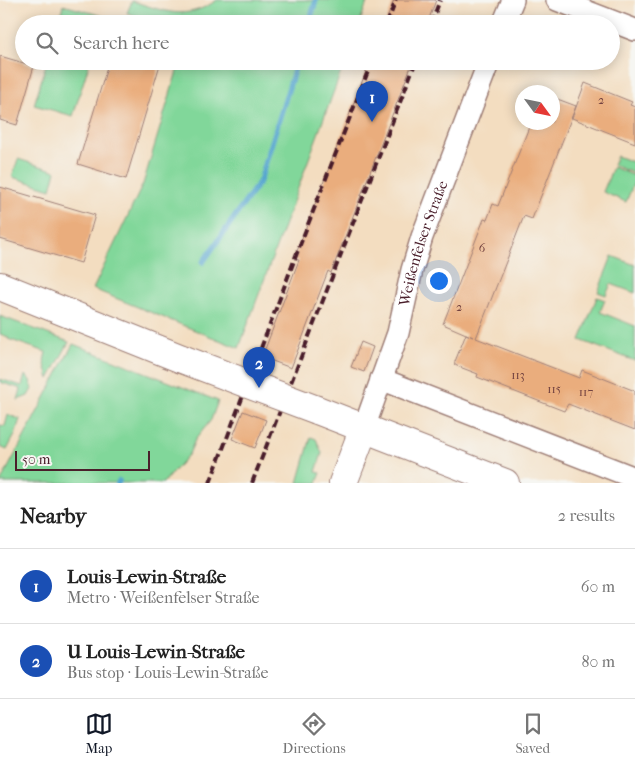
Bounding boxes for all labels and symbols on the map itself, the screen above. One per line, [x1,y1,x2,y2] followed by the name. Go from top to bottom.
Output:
[356,81,388,122] pin: 1
[515,85,560,130] north arrow
[598,93,604,107] house number: 2
[395,178,452,309] street label: Weißenfelser Straße
[479,241,486,255] house number: 6
[426,268,452,294] your location
[456,300,462,314] house number: 2
[243,347,275,388] pin: 2
[511,368,525,382] house number: 113
[547,382,561,396] house number: 115
[579,385,593,399] house number: 117
[15,448,150,471] scale bar

